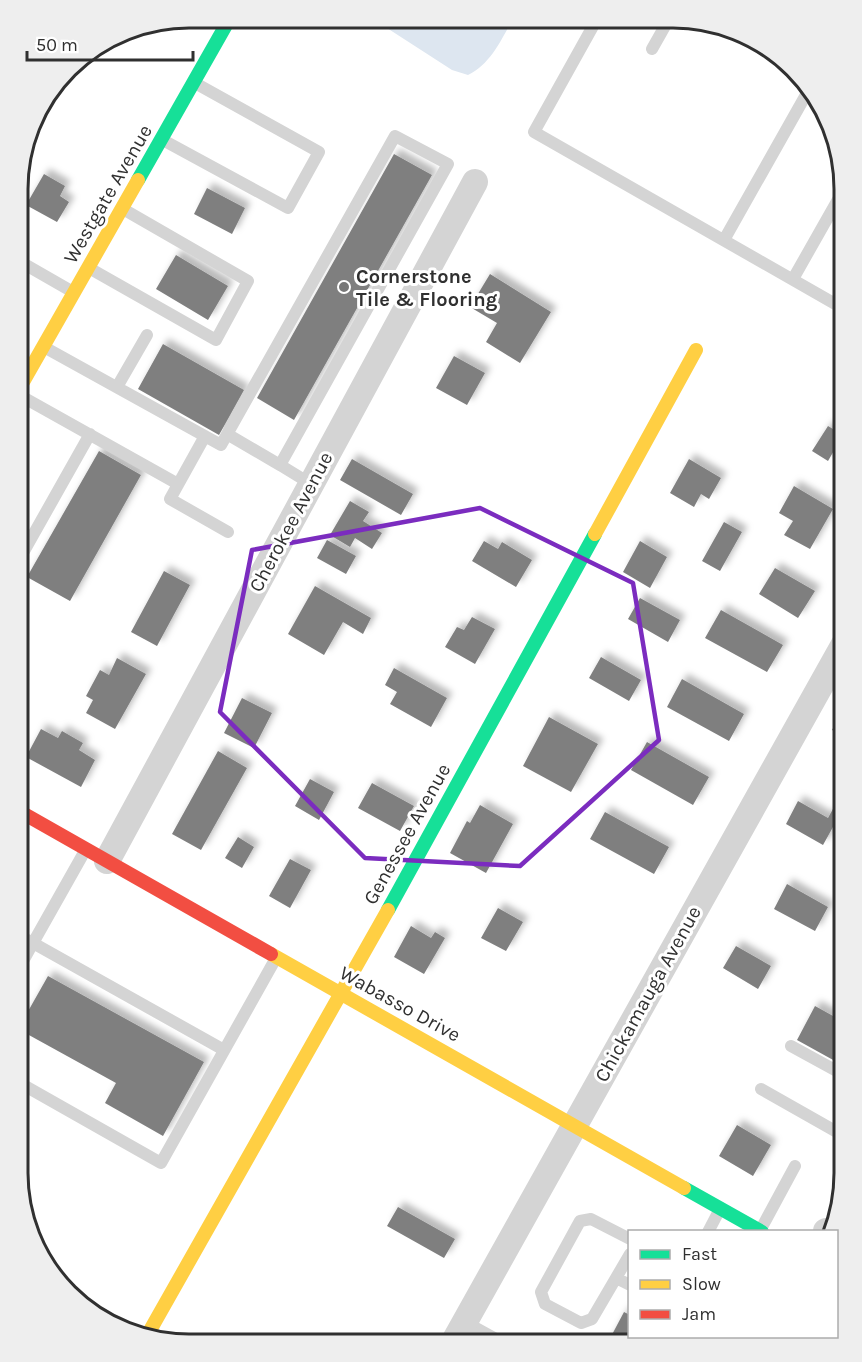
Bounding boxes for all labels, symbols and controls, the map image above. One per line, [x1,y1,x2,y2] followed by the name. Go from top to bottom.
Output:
[27,24,194,62] scale bar
[36,34,78,56] text: 50 m
[59,121,157,267] street label: Westgate Avenue
[356,265,498,311] place label: Cornerstone Tile & Flooring
[337,280,351,294] marker: Cornerstone Tile & Flooring
[244,448,338,596] street label: Cherokee Avenue
[359,759,455,909] street label: Genessee Avenue
[590,902,706,1086] street label: Chickamauga Avenue
[336,961,464,1047] street label: Wabasso Drive
[628,1230,838,1338] legend
[682,1243,717,1265] text: Fast
[682,1273,721,1295] text: Slow
[682,1303,716,1325] text: Jam

